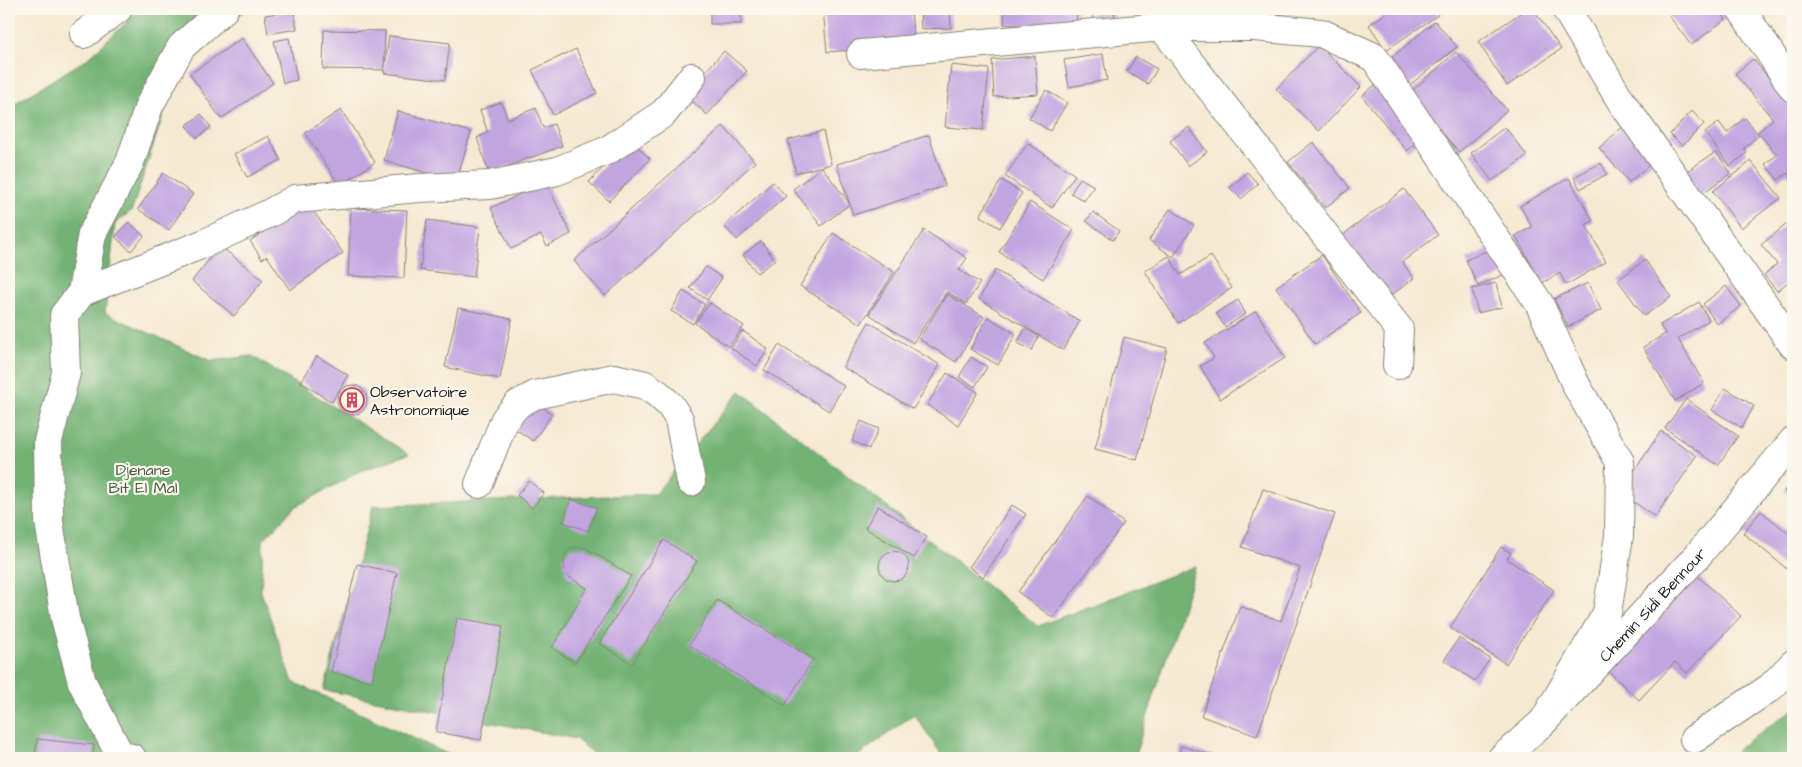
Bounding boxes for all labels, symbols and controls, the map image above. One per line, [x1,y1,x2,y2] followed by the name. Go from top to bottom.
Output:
[370,381,470,421] place label: Observatoire Astronomique
[339,387,365,413] building icon: Observatoire Astronomique
[109,459,177,499] park label: Djenane Bit El Mal
[1594,543,1712,667] street label: Chemin Sidi Bennour

